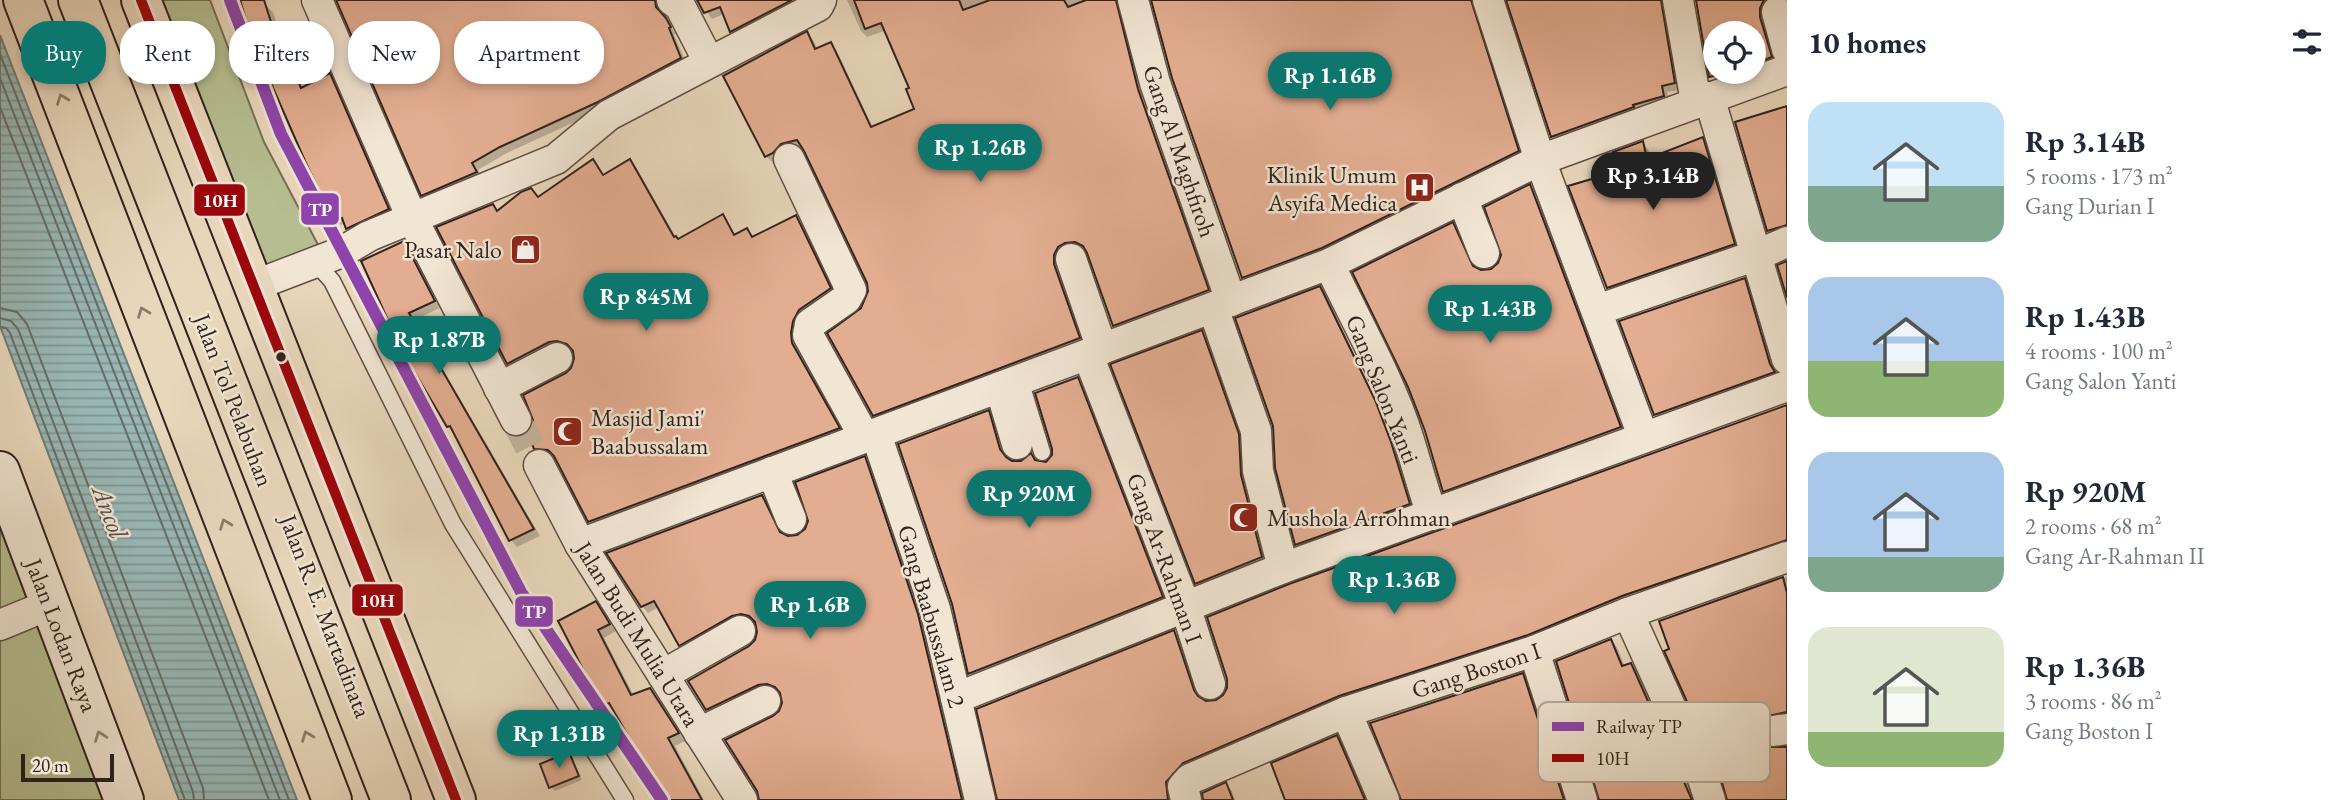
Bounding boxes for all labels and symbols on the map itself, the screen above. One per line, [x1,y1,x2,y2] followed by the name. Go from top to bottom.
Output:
[1258,52,1402,112] pin: Rp 1.16B
[1136,61,1224,241] street label: Gang Al Maghfiroh
[56,94,70,106] one-way arrow
[908,124,1052,184] pin: Rp 1.26B
[1581,152,1725,212] pin: Rp 3.14B
[1267,159,1397,218] place label: Klinik Umum Asyifa Medica
[1403,171,1437,205] hospital icon: Klinik Umum Asyifa Medica
[193,183,246,217] line badge: 10H
[202,188,238,213] text: 10H
[300,192,340,226] line badge: TP
[308,197,333,222] text: TP
[508,232,542,266] shop icon: Pasar Nalo
[404,234,502,265] place label: Pasar Nalo
[581,274,711,333] pin: Rp 845M
[1418,286,1562,345] pin: Rp 1.43B
[138,306,152,318] one-way arrow
[186,307,281,491] street label: Jalan Tol Pelabuhan
[1339,310,1427,468] street label: Gang Salon Yanti
[367,316,511,376] pin: Rp 1.87B
[274,350,288,364] unlabelled marker
[591,402,709,461] place label: Masjid Jami' Baabussalam
[551,414,585,448] mosque icon: Masjid Jami' Baabussalam
[1120,469,1210,647] street label: Gang Ar-Rahman I
[964,470,1094,530] pin: Rp 920M
[84,478,136,544] water label: Ancol
[1227,500,1261,534] mosque icon: Mushola Arrohman
[1267,502,1451,533] place label: Mushola Arrohman
[272,508,379,722] street label: Jalan R. E. Martadinata
[220,519,234,531] one-way arrow
[891,521,973,711] street label: Gang Baabussalam 2
[567,534,708,733] street label: Jalan Budi Mulia Utara
[18,552,106,716] street label: Jalan Lodan Raya
[1322,556,1466,616] pin: Rp 1.36B
[745,582,875,641] pin: Rp 1.6B
[351,583,404,617] line badge: 10H
[359,588,395,613] text: 10H
[514,595,554,628] line badge: TP
[522,599,547,624] text: TP
[1408,635,1544,705] street label: Gang Boston I
[1538,702,1770,782] legend
[487,710,631,770] pin: Rp 1.31B
[1596,714,1682,739] text: Railway TP
[95,731,109,743] one-way arrow
[301,731,315,743] one-way arrow
[1596,746,1630,771] text: 10H
[21,751,114,783] scale bar

